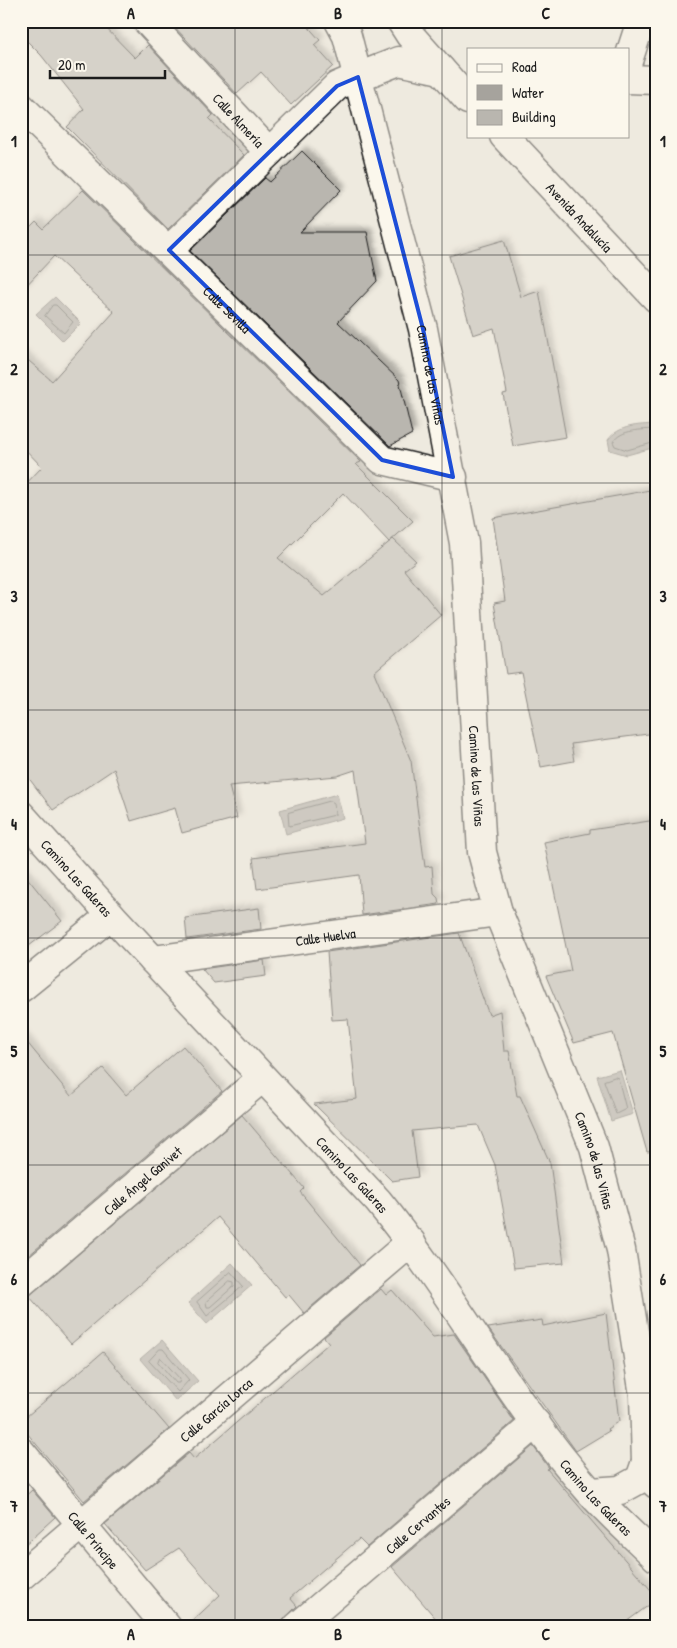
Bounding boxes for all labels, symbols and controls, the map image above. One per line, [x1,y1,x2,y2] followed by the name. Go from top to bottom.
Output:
[127,2,135,24] text: A
[334,2,342,24] text: B
[542,2,551,24] text: C
[50,48,165,80] scale bar
[467,48,630,138] legend
[58,54,85,75] text: 20 m
[512,56,537,77] text: Road
[512,82,544,103] text: Water
[209,89,269,151] street label: Calle Almería
[512,106,556,127] text: Building
[11,130,17,152] text: 1
[660,130,666,152] text: 1
[542,178,618,256] street label: Avenida Andalucía
[199,281,256,337] street label: Calle Sevilla
[413,322,451,426] street label: Camino de las Viñas
[10,358,18,380] text: 2
[659,358,667,380] text: 2
[10,585,18,607] text: 3
[659,585,667,607] text: 3
[465,725,490,827] street label: Camino de las Viñas
[11,813,17,835] text: 4
[660,813,666,835] text: 4
[37,835,117,920] street label: Camino Las Galeras
[294,922,357,950] street label: Calle Huelva
[11,1040,18,1062] text: 5
[660,1040,667,1062] text: 5
[571,1108,619,1211] street label: Camino de las Viñas
[312,1132,393,1217] street label: Camino Las Galeras
[99,1141,186,1219] street label: Calle Ángel Ganivet
[11,1268,18,1290] text: 6
[660,1268,667,1290] text: 6
[175,1373,256,1446] street label: Calle García Lorca
[556,1454,637,1539] street label: Camino Las Galeras
[381,1491,454,1558] street label: Calle Cervantes
[9,1495,18,1517] text: 7
[658,1495,667,1517] text: 7
[64,1507,124,1573] street label: Calle Príncipe
[127,1623,135,1645] text: A
[334,1623,342,1645] text: B
[542,1623,551,1645] text: C

